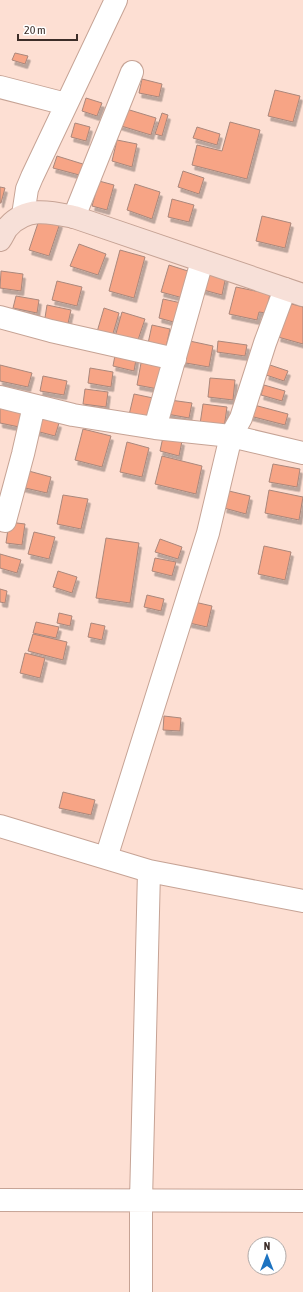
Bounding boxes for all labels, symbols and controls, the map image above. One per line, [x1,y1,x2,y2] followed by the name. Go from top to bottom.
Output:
[18,16,77,42] scale bar
[24,23,46,37] text: 20 m
[247,1236,287,1276] north arrow
[264,1240,270,1252] text: N

